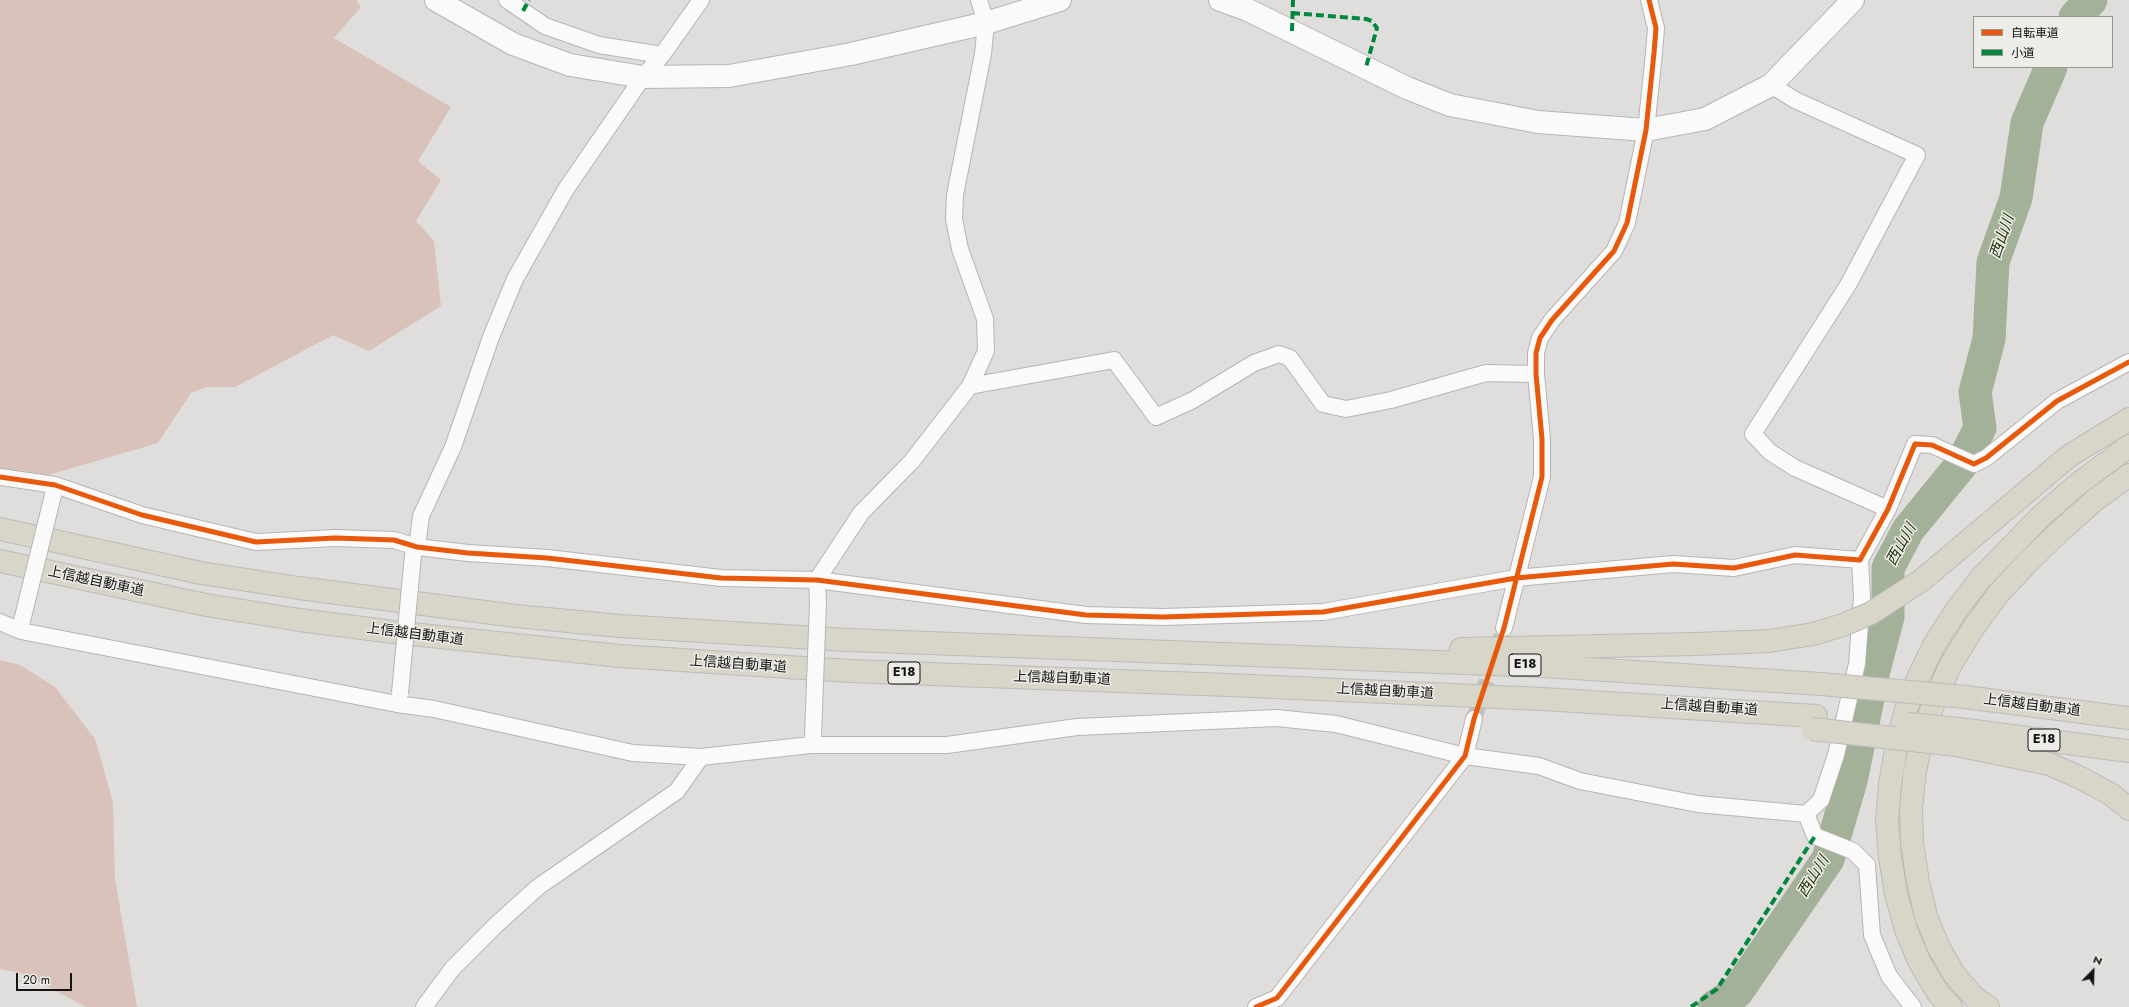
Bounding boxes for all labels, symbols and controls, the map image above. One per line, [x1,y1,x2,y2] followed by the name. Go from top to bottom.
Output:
[1973,16,2113,68] legend
[2011,24,2059,42] text: 自転車道
[2011,44,2035,62] text: 小道
[1987,213,2019,261] water label: 西山川
[1883,521,1921,569] water label: 西山川
[46,564,146,600] street label: 上信越自動車道
[365,621,465,649] street label: 上信越自動車道
[689,653,787,677] street label: 上信越自動車道
[1509,654,1541,676] road number: E18
[888,662,920,684] road number: E18
[1013,669,1111,689] street label: 上信越自動車道
[1336,681,1434,703] street label: 上信越自動車道
[1982,692,2082,720] street label: 上信越自動車道
[1660,696,1758,720] street label: 上信越自動車道
[2028,729,2060,751] road number: E18
[1794,853,1834,901] water label: 西山川
[2073,951,2113,991] north arrow
[2091,951,2105,969] text: N
[18,965,74,991] scale bar
[23,971,50,989] text: 20 m

